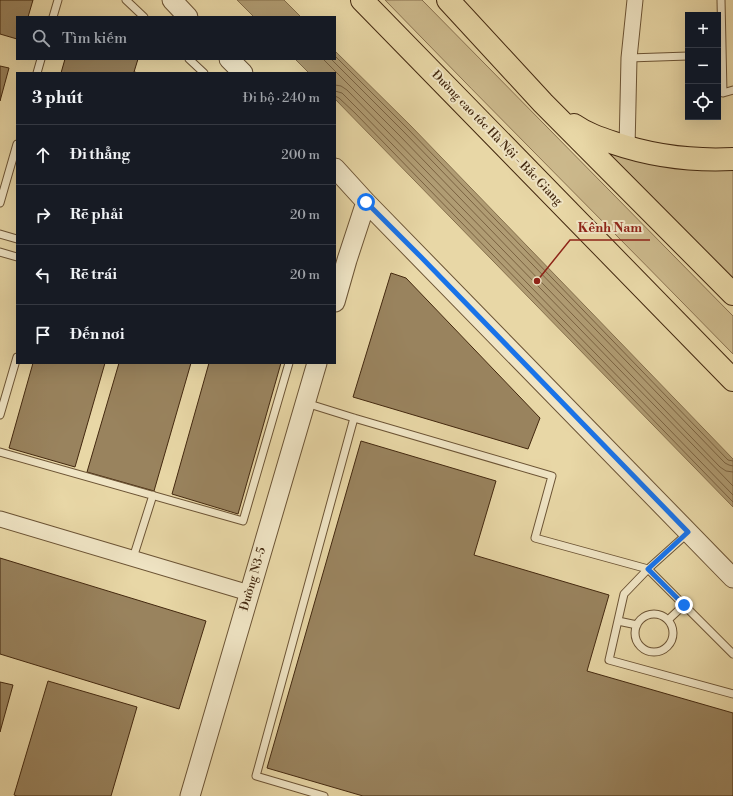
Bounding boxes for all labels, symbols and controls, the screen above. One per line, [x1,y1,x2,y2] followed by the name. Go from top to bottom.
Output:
[685,12,721,120] map controls
[685,12,721,48] button: +
[16,16,336,60] search box
[30,27,52,49] icon: search
[62,29,127,48] text: Tìm kiếm
[685,48,721,84] button: −
[428,67,566,209] street label: Đường cao tốc Hà Nội - Bắc Giang
[685,84,721,120] button: locate
[32,87,83,109] text: 3 phút
[243,90,320,106] text: Đi bộ · 240 m
[32,144,54,166] icon: ahead
[70,145,130,164] text: Đi thẳng
[281,147,320,163] text: 200 m
[357,193,375,211] route start
[32,204,54,226] icon: right
[70,205,123,224] text: Rẽ phải
[290,207,320,223] text: 20 m
[570,215,650,240] callout: Kênh Nam
[578,220,642,236] text: Kênh Nam
[32,264,54,286] icon: left
[70,265,117,284] text: Rẽ trái
[290,267,320,283] text: 20 m
[32,324,54,346] icon: arrive
[70,325,124,344] text: Đến nơi
[237,545,269,613] street label: Đường N3-5
[675,596,693,614] route end

